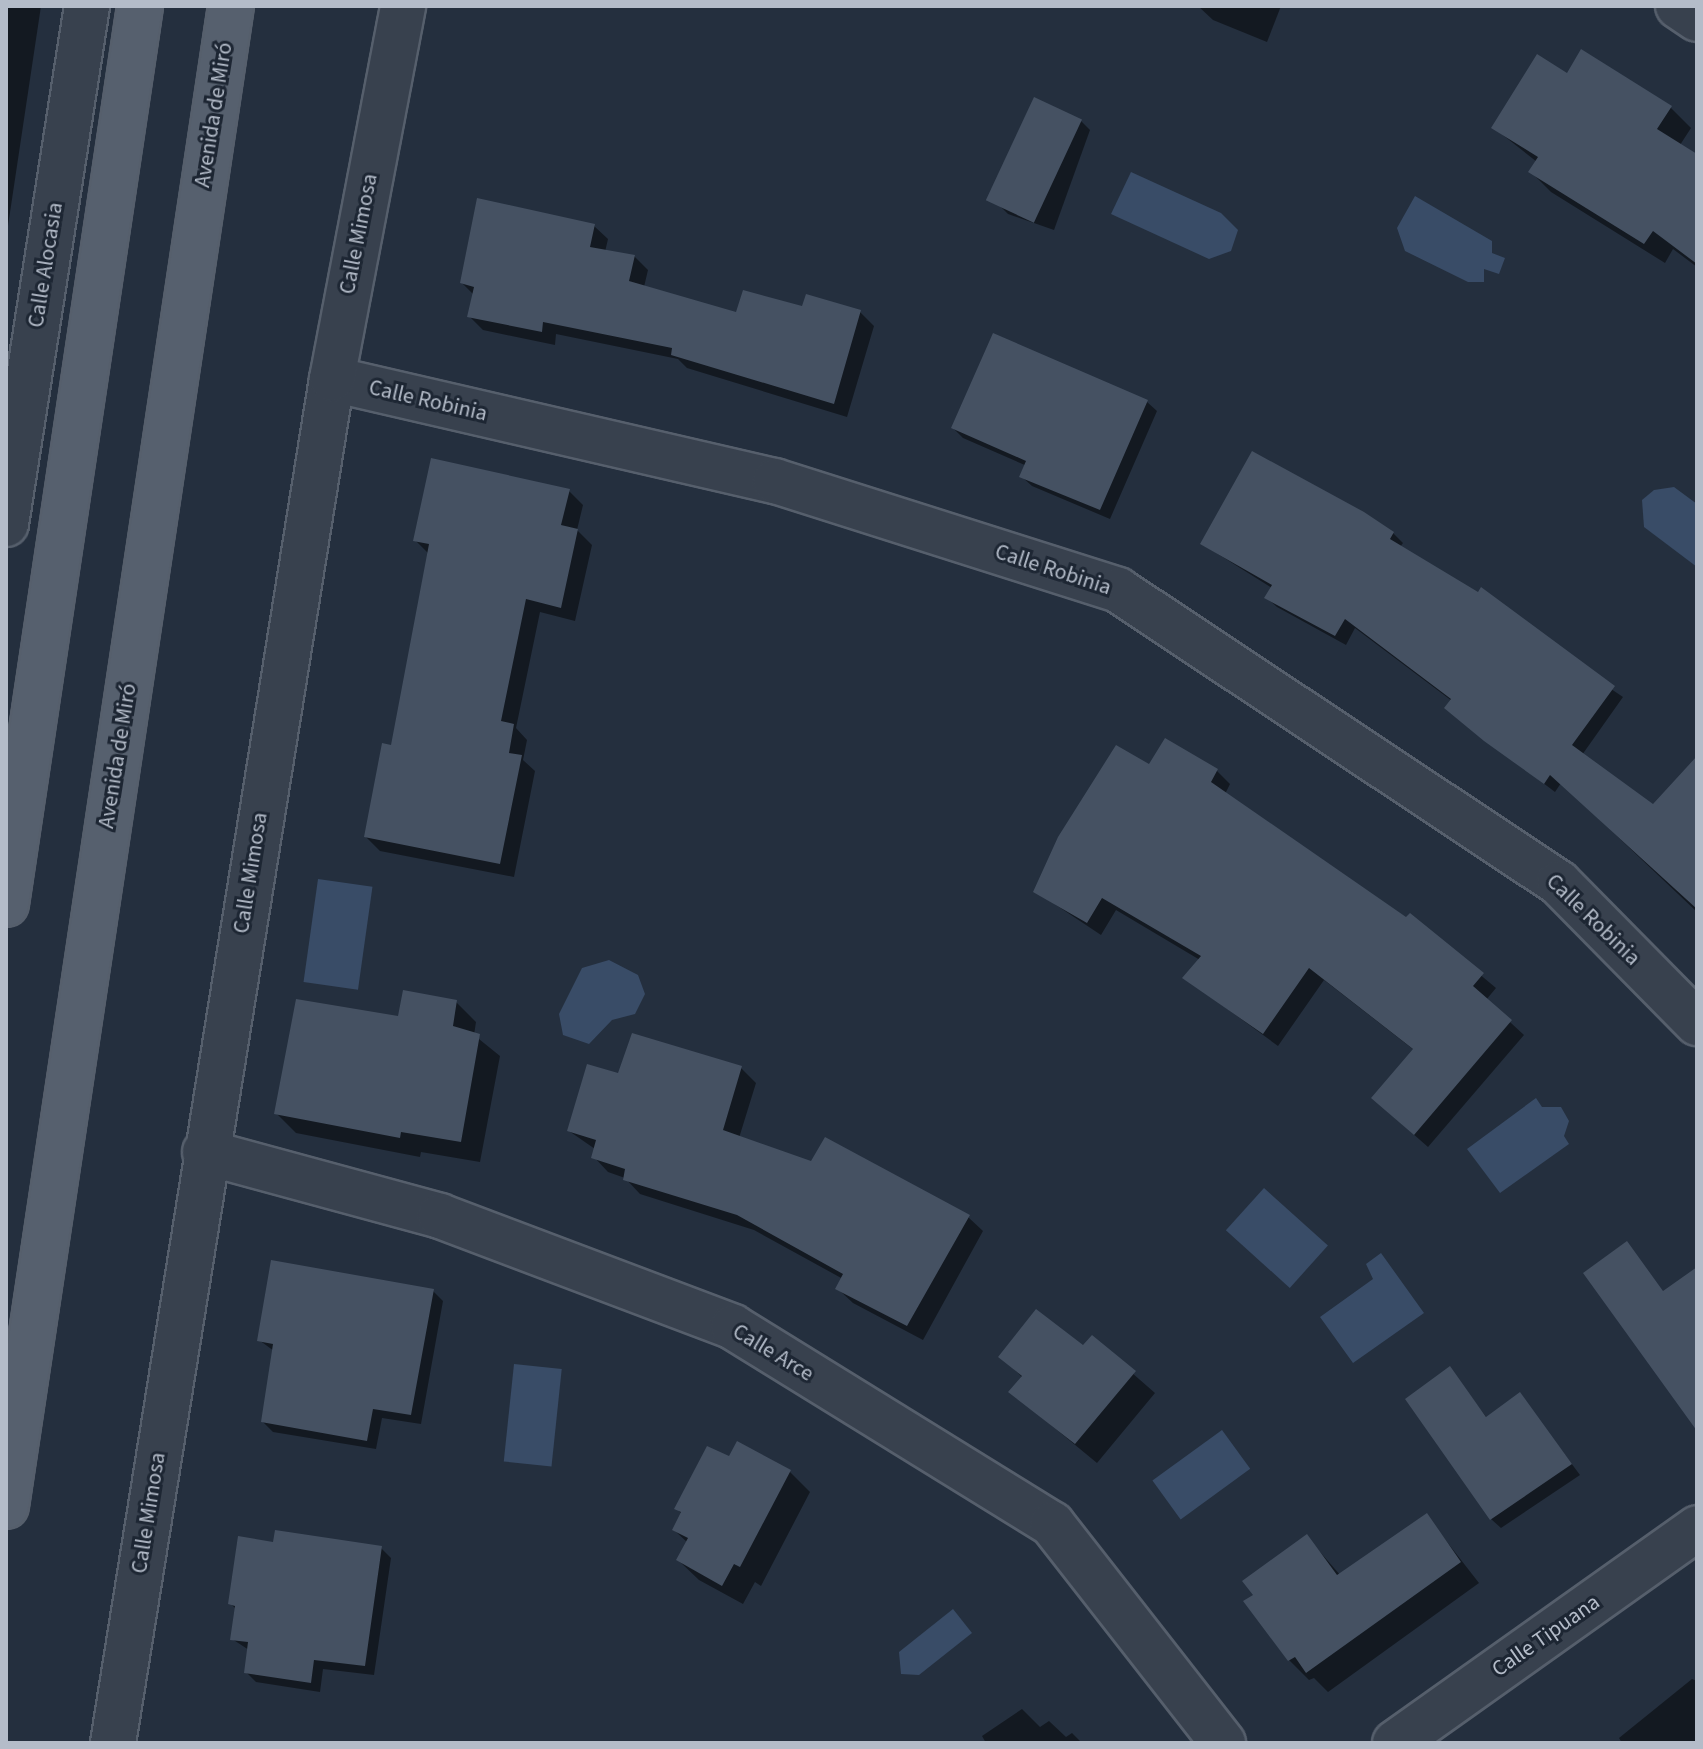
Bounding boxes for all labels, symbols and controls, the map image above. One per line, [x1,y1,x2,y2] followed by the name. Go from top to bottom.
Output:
[190,41,238,189] street label: Avenida de Miró
[334,172,384,296] street label: Calle Mimosa
[23,201,69,329] street label: Calle Alocasia
[366,375,490,427] street label: Calle Robinia
[992,539,1114,601] street label: Calle Robinia
[94,682,142,830] street label: Avenida de Miró
[228,811,274,935] street label: Calle Mimosa
[1540,869,1646,971] street label: Calle Robinia
[728,1319,818,1387] street label: Calle Arce
[126,1451,172,1575] street label: Calle Mimosa
[1487,1589,1605,1683] street label: Calle Tipuana

